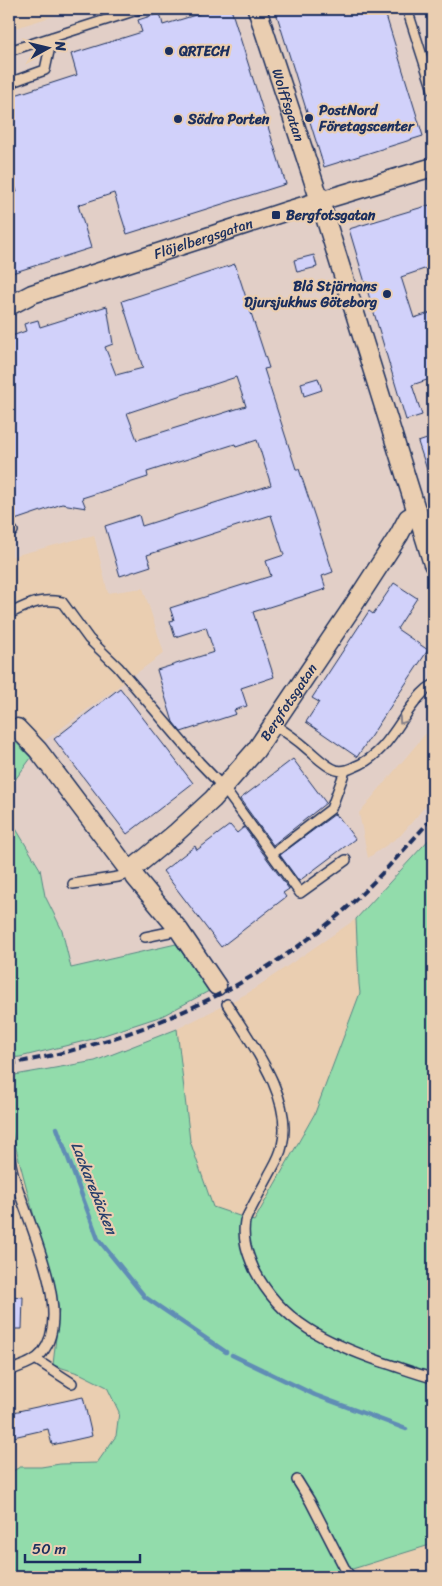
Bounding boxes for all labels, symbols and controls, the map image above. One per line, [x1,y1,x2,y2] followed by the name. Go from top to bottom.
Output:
[22,22,72,72] north arrow
[47,39,73,53] text: N
[178,39,231,64] place label: QRTECH
[163,45,175,57] marker: QRTECH
[264,65,312,145] street label: Wolffsgatan
[318,98,415,139] place label: PostNord Företagscenter
[187,107,270,132] place label: Södra Porten
[303,112,315,124] marker: PostNord Företagscenter
[172,113,184,125] marker: Södra Porten
[286,203,376,228] place label: Bergfotsgatan
[270,209,282,221] marker: Bergfotsgatan
[151,211,257,267] street label: Flöjelbergsgatan
[244,274,378,315] place label: Blå Stjärnans Djursjukhus Göteborg
[381,288,393,300] marker: Blå Stjärnans Djursjukhus Göteborg
[253,658,324,746] street label: Bergfotsgatan
[399,715,408,725] one-way arrow
[64,1138,125,1240] water label: Lackarebäcken
[25,1531,140,1563] scale bar
[32,1536,67,1562] text: 50 m

